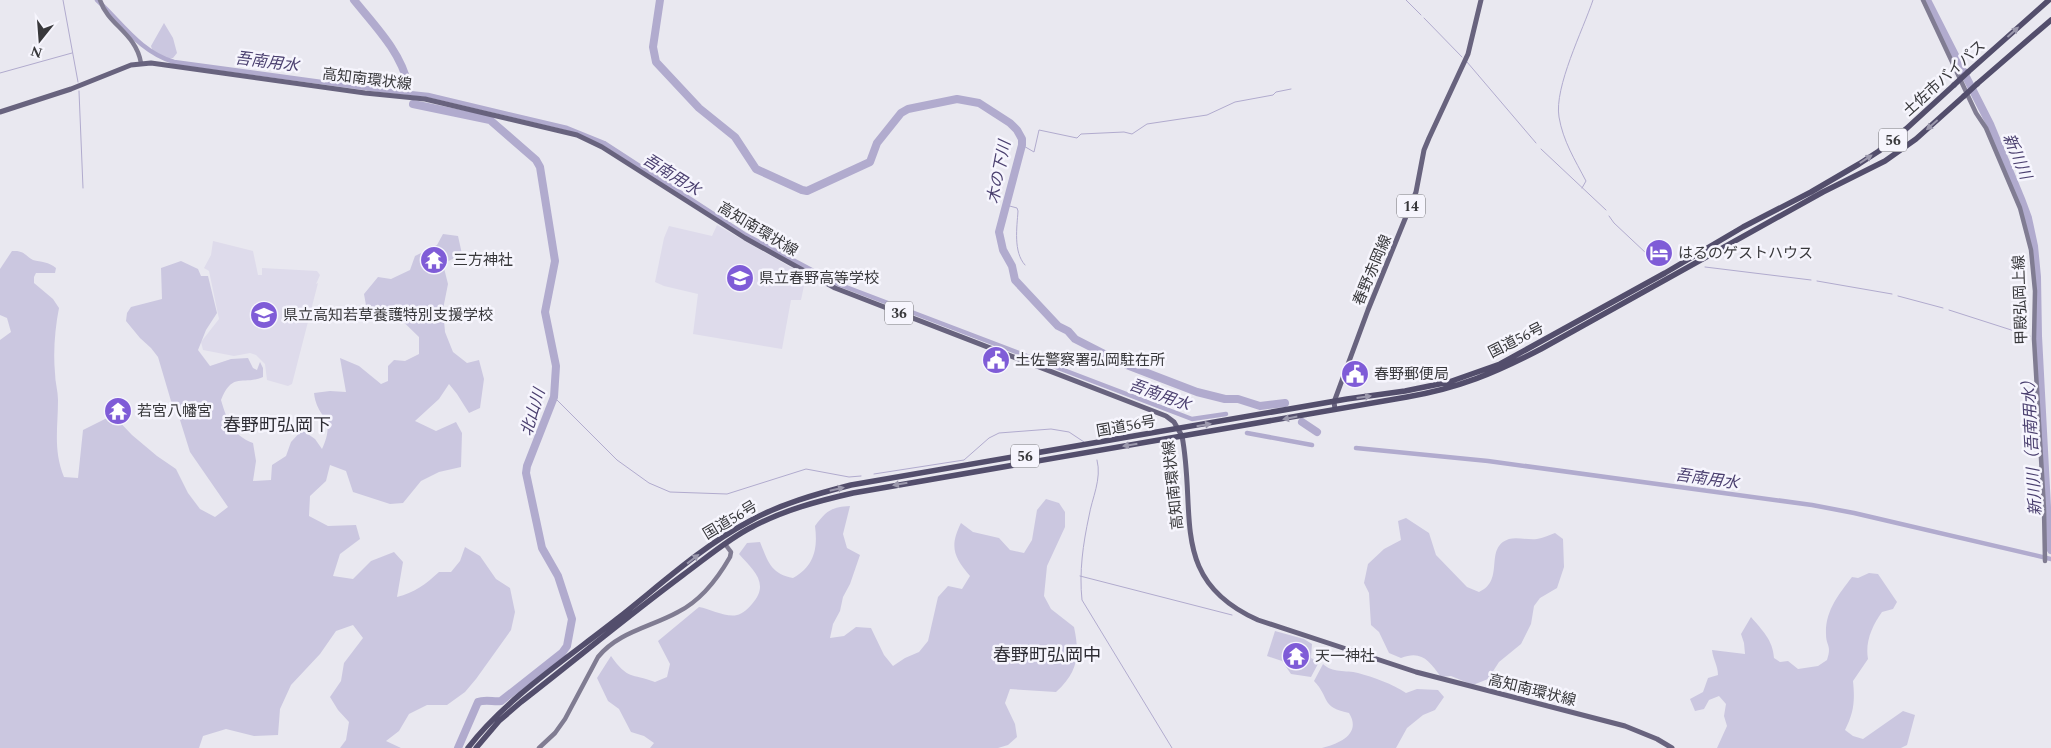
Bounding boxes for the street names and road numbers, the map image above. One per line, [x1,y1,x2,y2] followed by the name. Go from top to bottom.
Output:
[1898,35,1991,122] street label: 土佐市バイパス
[321,63,413,96] street label: 高知南環状線
[1879,128,1907,152] road number: 56
[1397,195,1425,218] road number: 14
[713,196,802,262] street label: 高知南環状線
[1347,231,1398,309] street label: 春野赤岡線
[2007,255,2034,345] street label: 甲殿弘岡上線
[885,302,913,324] road number: 36
[1484,317,1548,364] street label: 国道56号
[1095,410,1158,443] street label: 国道56号
[1157,439,1190,531] street label: 高知南環状線
[1011,444,1039,468] road number: 56
[699,495,762,546] street label: 国道56号
[1485,668,1578,713] street label: 高知南環状線

